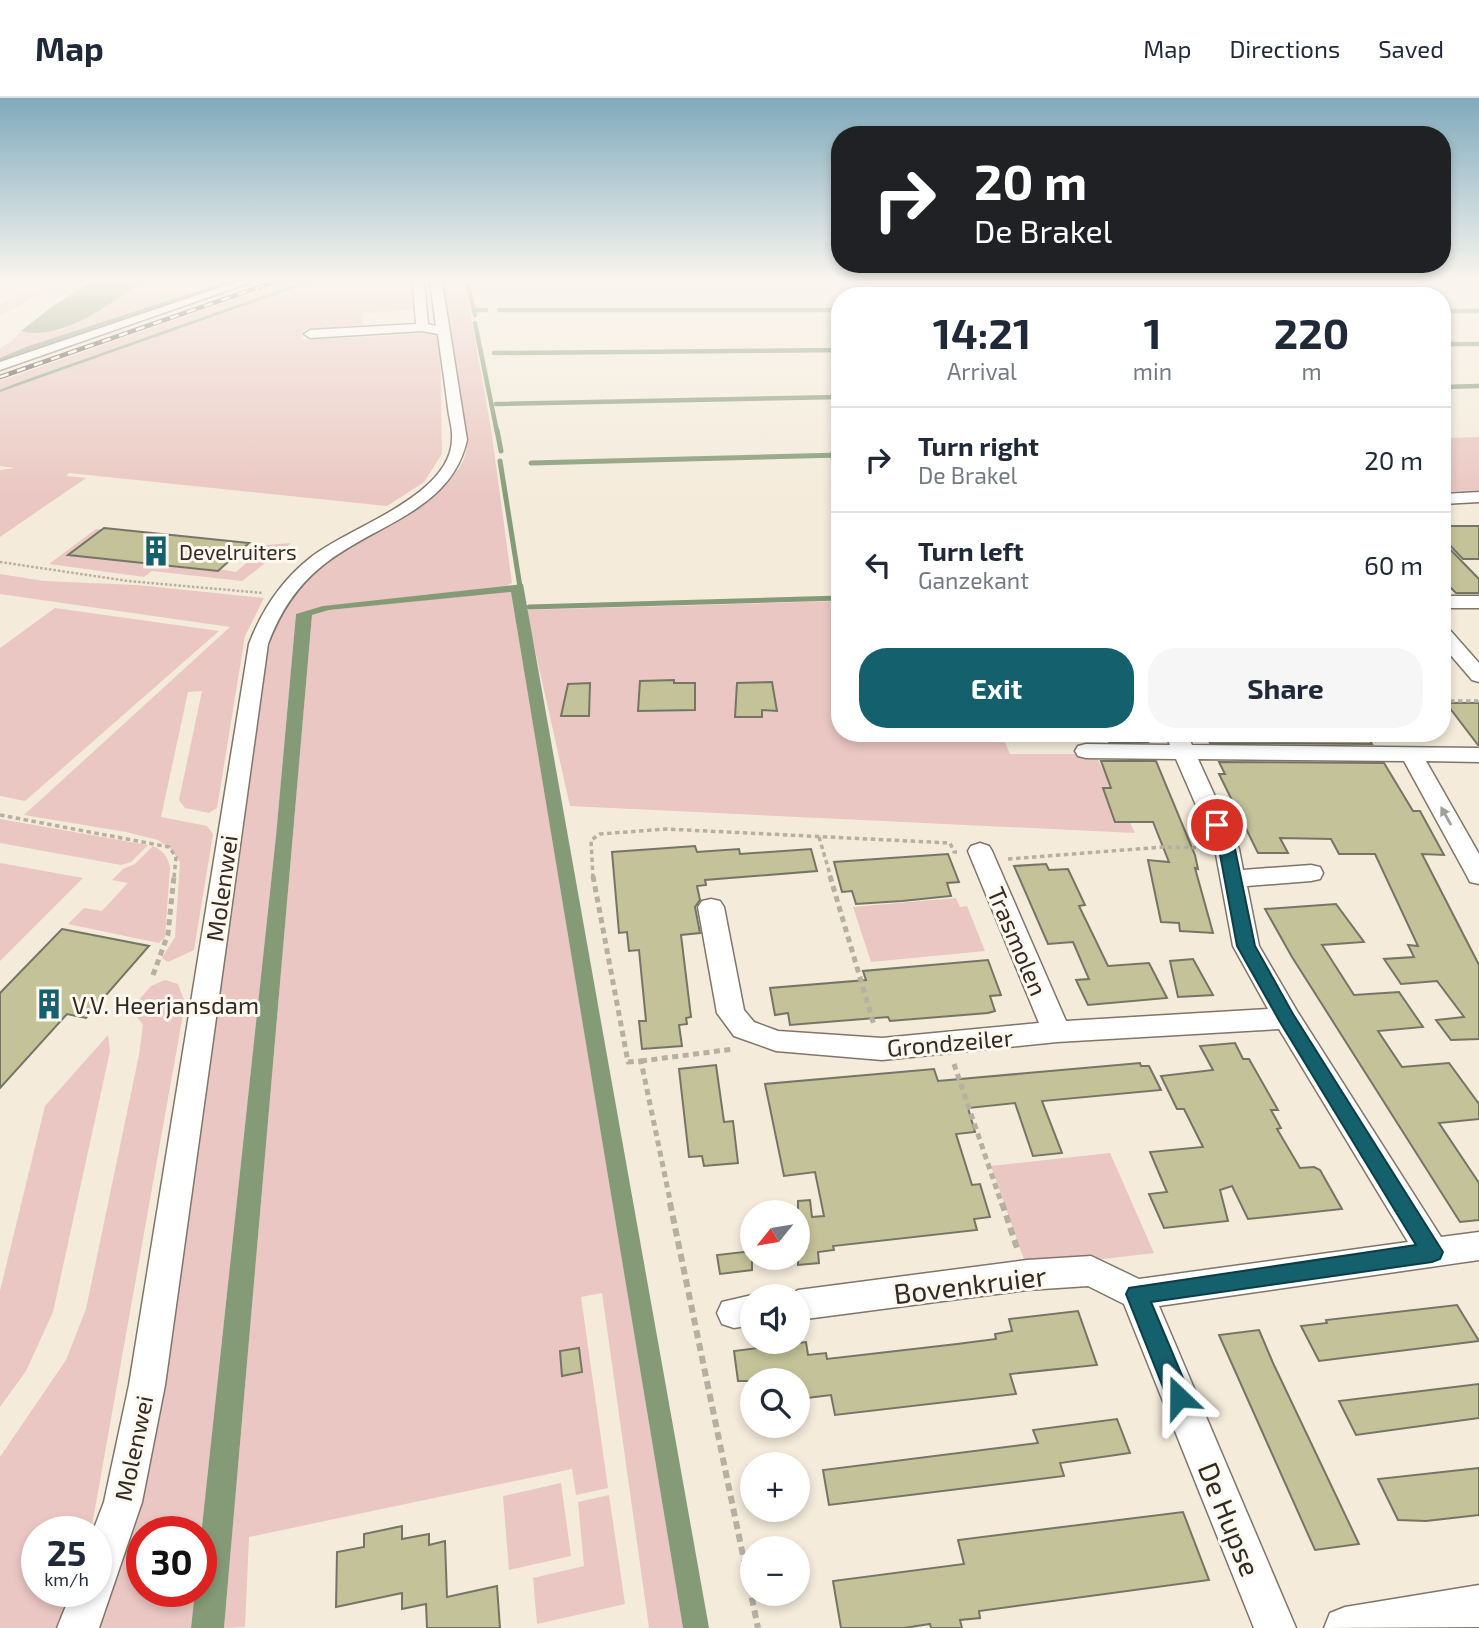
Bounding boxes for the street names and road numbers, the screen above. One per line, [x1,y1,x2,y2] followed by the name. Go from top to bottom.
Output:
[199,833,243,943] street label: Molenwei
[982,882,1054,1000] street label: Trasmolen
[886,1022,1015,1062] street label: Grondzeiler
[892,1258,1048,1310] street label: Bovenkruier
[108,1393,158,1503] street label: Molenwei
[1192,1457,1268,1581] street label: De Hupse

